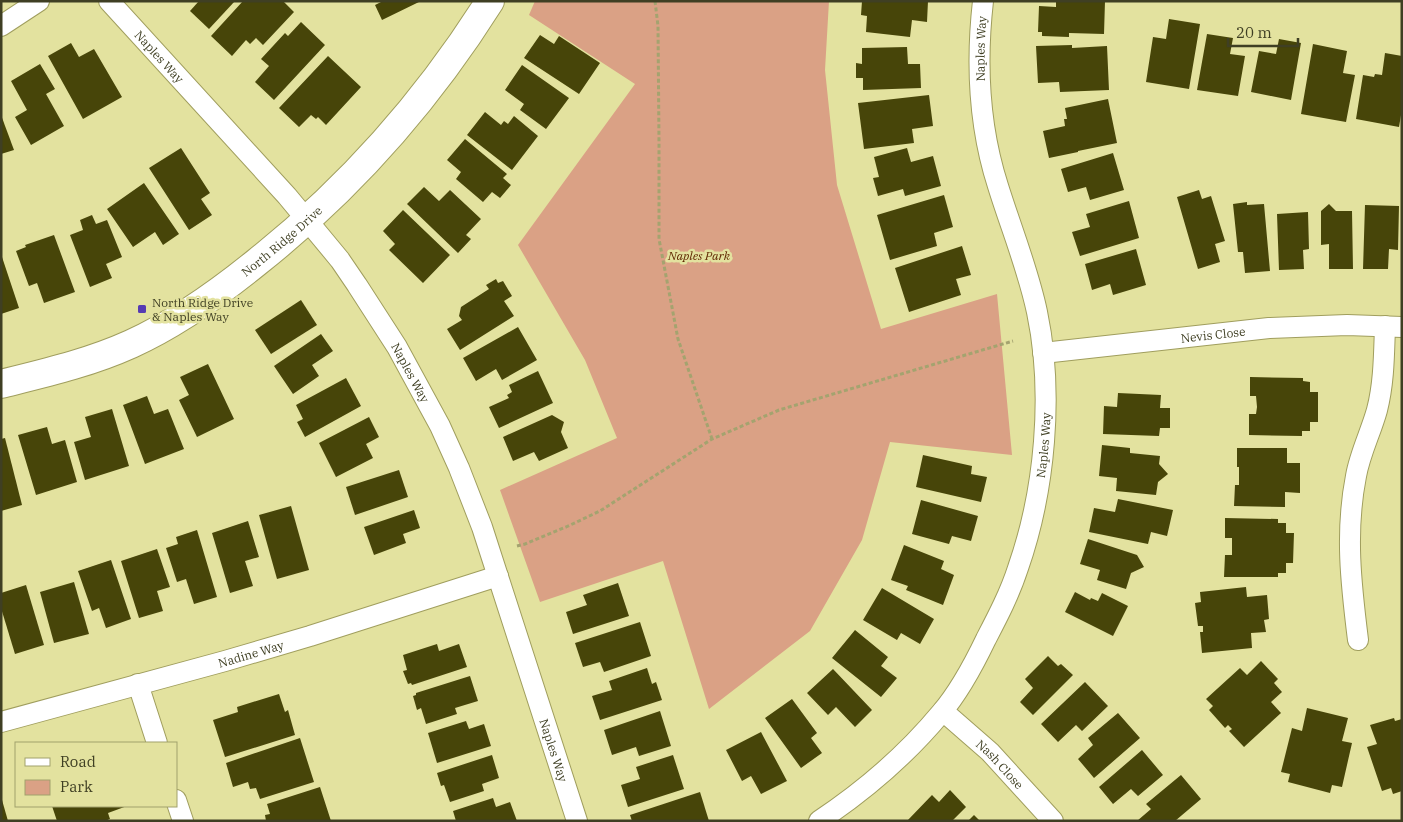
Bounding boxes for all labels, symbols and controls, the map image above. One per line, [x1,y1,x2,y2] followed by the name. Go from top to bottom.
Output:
[972,15,989,82] street label: Naples Way
[1228,15,1298,47] scale bar
[1236,23,1272,42] text: 20 m
[132,27,188,86] street label: Naples Way
[238,203,325,279] street label: North Ridge Drive
[667,248,731,263] park label: Naples Park
[152,295,253,324] place label: North Ridge Drive & Naples Way
[136,303,148,315] marker: North Ridge Drive & Naples Way
[1180,323,1246,345] street label: Nevis Close
[389,340,433,405] street label: Naples Way
[1032,412,1053,479] street label: Naples Way
[216,637,286,670] street label: Nadine Way
[537,717,572,784] street label: Naples Way
[973,736,1027,792] street label: Nash Close
[15,742,178,807] legend
[60,752,96,771] text: Road
[60,777,93,796] text: Park

